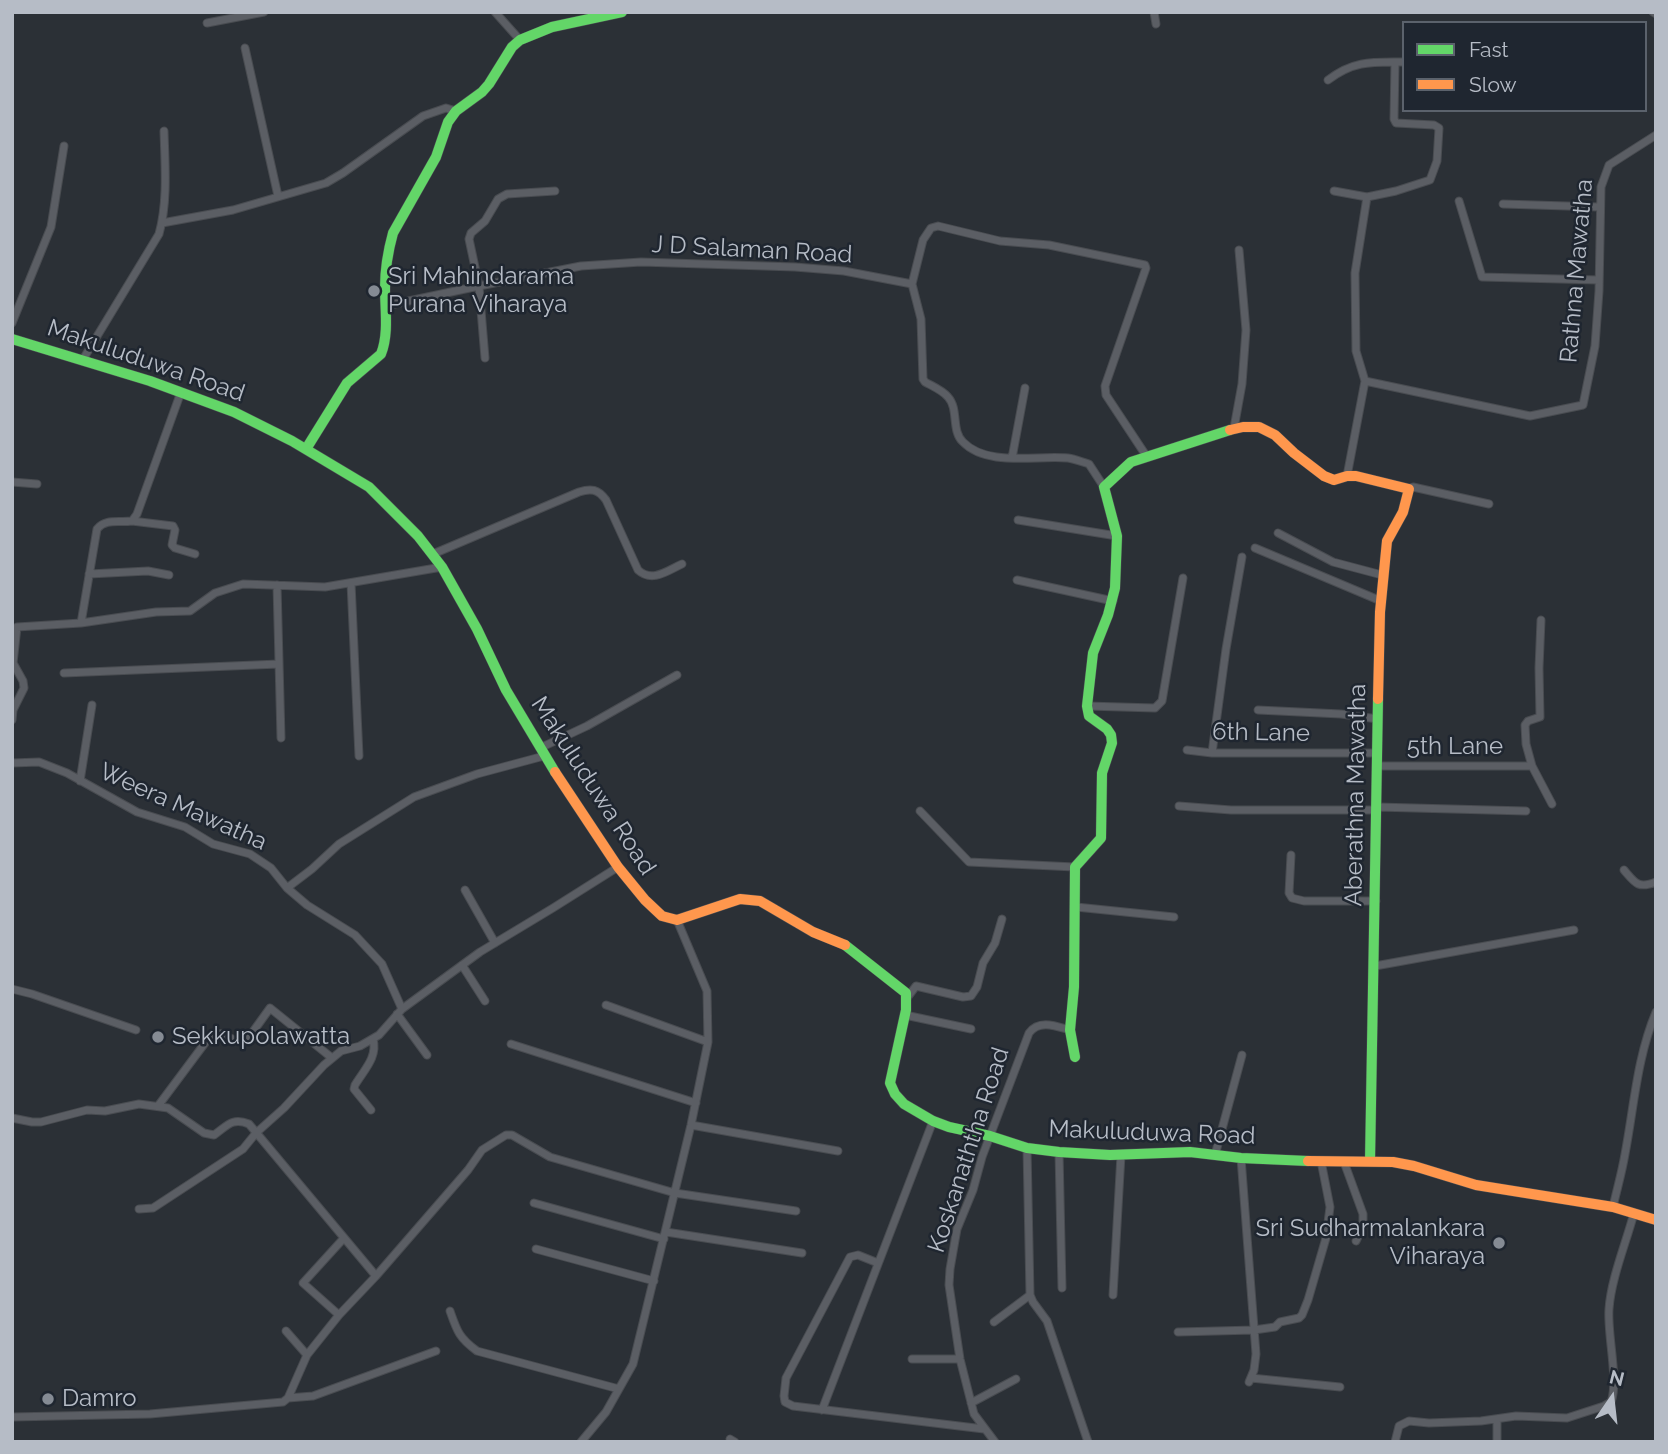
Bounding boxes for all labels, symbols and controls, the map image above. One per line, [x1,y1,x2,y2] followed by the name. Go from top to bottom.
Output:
[1402,21,1647,112] legend
[1469,37,1509,62] text: Fast
[1469,72,1517,97] text: Slow
[1555,178,1599,364] street label: Rathna Mawatha
[651,230,853,270] street label: J D Salaman Road
[388,263,574,319] place label: Sri Mahindarama Purana Viharaya
[366,283,382,299] marker: Sri Mahindarama Purana Viharaya
[43,314,249,408] street label: Makuluduwa Road
[1340,683,1372,907] street label: Aberathna Mawatha
[525,691,661,881] street label: Makuluduwa Road
[1212,718,1310,748] street label: 6th Lane
[1407,733,1503,761] street label: 5th Lane
[95,757,271,857] street label: Weera Mawatha
[172,1023,350,1051] place label: Sekkupolawatta
[150,1029,166,1045] marker: Sekkupolawatta
[922,1044,1016,1256] street label: Koskanaththa Road
[1048,1115,1256,1151] street label: Makuluduwa Road
[1255,1215,1485,1271] place label: Sri Sudharmalankara Viharaya
[1491,1235,1507,1251] marker: Sri Sudharmalankara Viharaya
[1577,1363,1647,1433] north arrow
[1607,1365,1627,1390] text: N
[62,1385,137,1413] place label: Damro
[40,1391,56,1407] marker: Damro

